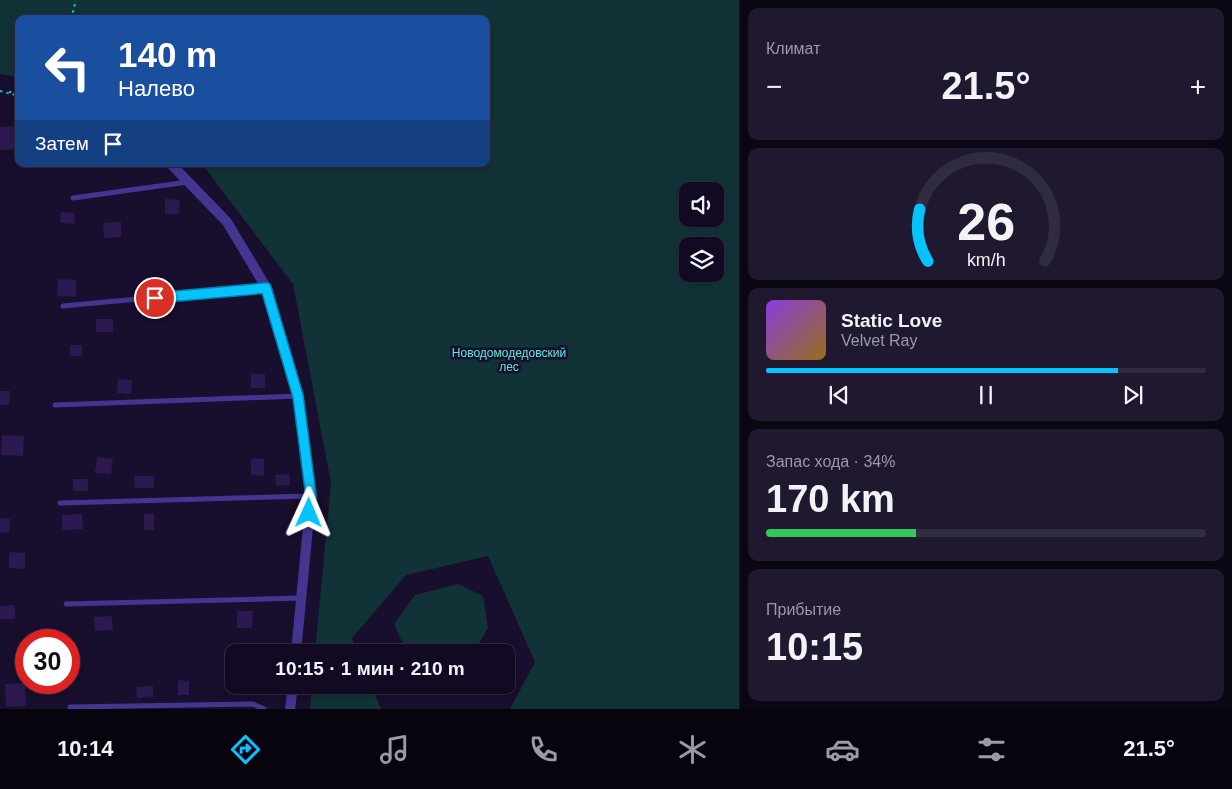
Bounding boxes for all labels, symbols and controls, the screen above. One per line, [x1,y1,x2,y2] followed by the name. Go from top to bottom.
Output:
[35,35,100,100] icon: left
[118,35,217,74] text: 140 m
[766,40,820,57] text: Климат
[941,65,1031,107] text: 21.5°
[766,71,782,102] text: −
[1190,71,1206,102] text: +
[118,76,195,101] text: Налево
[99,130,127,158] icon: arrive
[35,133,89,154] text: Затем
[679,182,724,282] map controls
[679,182,724,227] button: sound
[957,193,1015,251] text: 26
[679,237,724,282] button: layers
[967,250,1005,270] text: km/h
[134,277,176,319] pin
[141,284,169,312] icon: arrive
[841,310,942,331] text: Static Love
[841,332,917,349] text: Velvet Ray
[452,346,566,374] park label: Новодомодедовский лес
[825,381,853,409] icon: previous
[972,381,1000,409] icon: pause
[1119,381,1147,409] icon: next
[766,453,895,470] text: Запас хода · 34%
[766,478,895,520] text: 170 km
[282,486,334,538] position arrow
[766,601,841,618] text: Прибытие
[766,626,863,668] text: 10:15
[15,629,80,694] speed limit sign: 30
[275,658,465,679] text: 10:15 · 1 мин · 210 m
[228,732,263,767] icon: directions
[377,732,412,767] icon: music
[526,732,561,767] icon: phone
[675,732,710,767] icon: climate
[825,732,860,767] icon: car
[974,732,1009,767] icon: filters
[57,736,113,761] text: 10:14
[1123,736,1175,761] text: 21.5°

